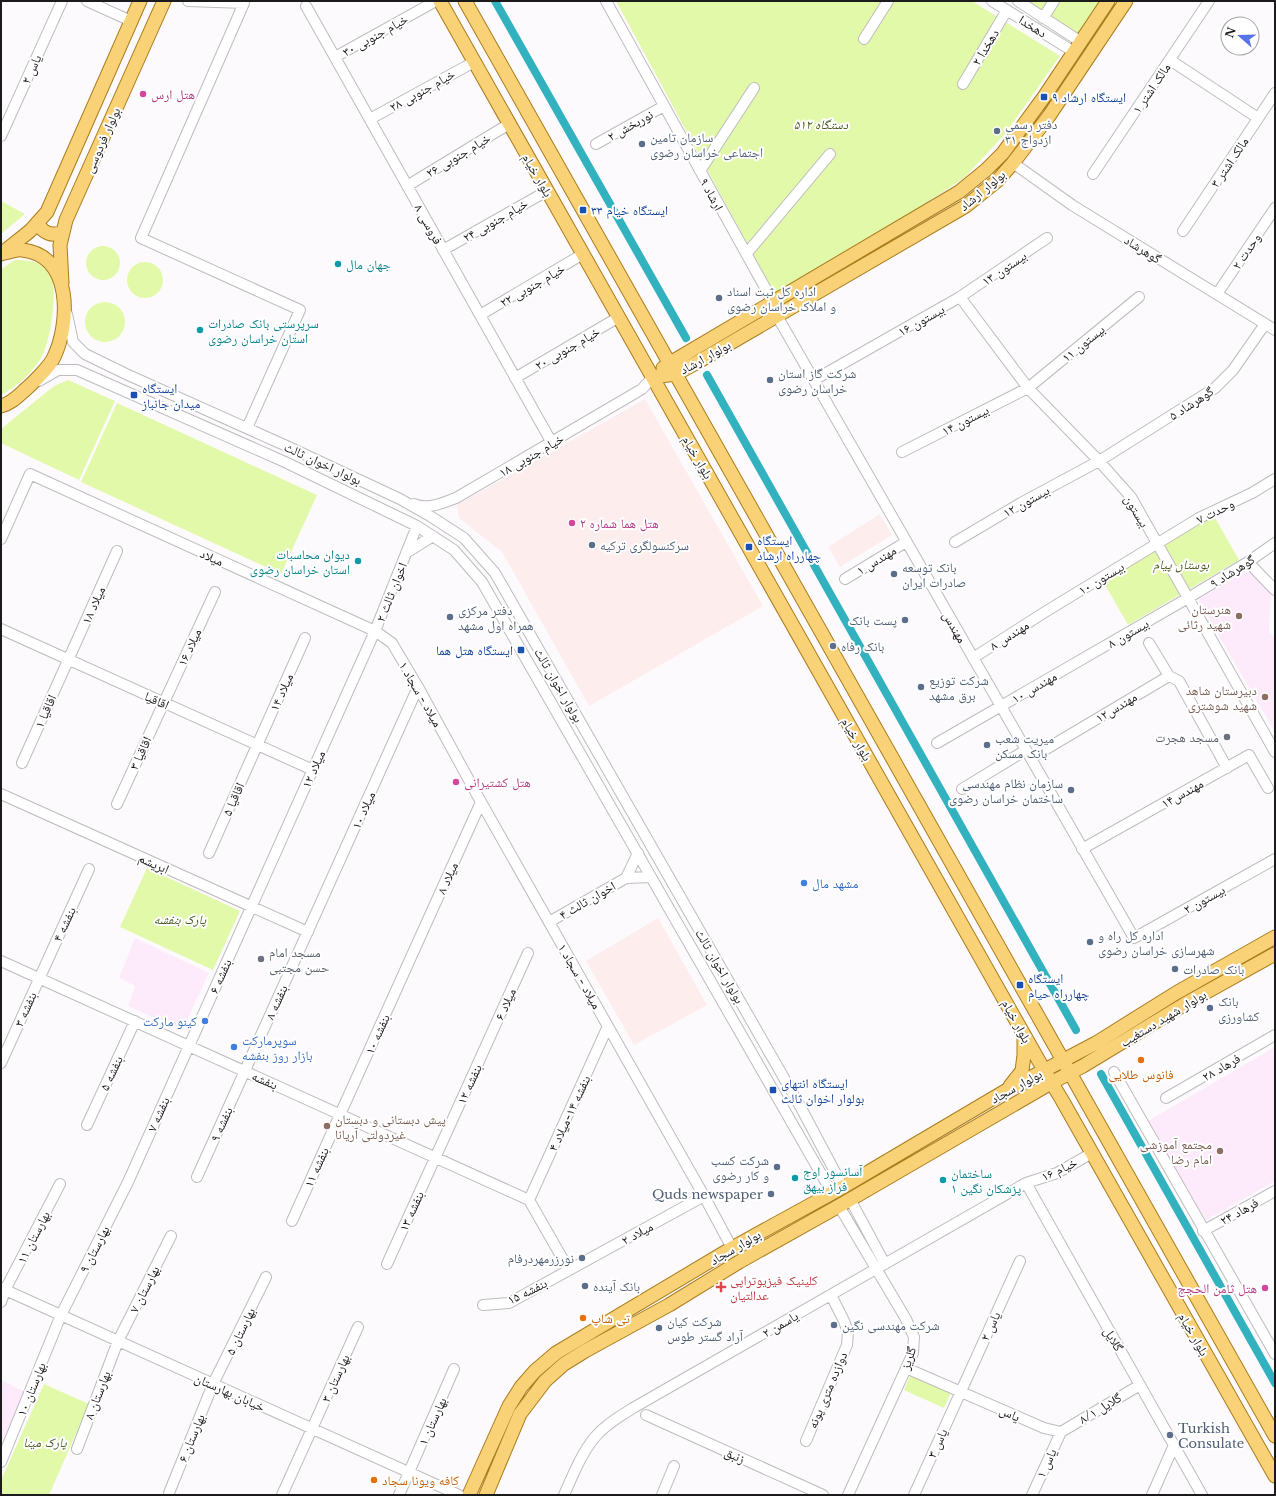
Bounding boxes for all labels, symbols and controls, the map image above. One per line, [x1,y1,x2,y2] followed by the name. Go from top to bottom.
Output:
[339,10,411,60] street label: خیام جنوبی ۳۰
[1016,11,1050,42] street label: دهخدا
[1220,16,1260,56] north arrow
[1222,25,1239,40] text: N
[968,26,1003,69] street label: دهخدا ۲
[17,52,45,87] street label: یاس ۲
[1128,60,1174,117] street label: مالک اشتر ۱
[386,65,458,115] street label: خیام جنوبی ۲۸
[151,86,195,103] place label: هتل ارس
[138,89,148,99] marker: هتل ارس
[1052,89,1126,106] place label: ایستگاه ارشاد ۹
[1039,92,1049,102] marker: ایستگاه ارشاد ۹
[80,105,124,176] street label: بولوار فردوسی
[604,106,656,145] street label: نوربخش ۲
[794,116,849,133] park label: ۵۱۲ دستگاه
[1005,116,1057,149] place label: دفتر رسمی ازدواج ۳۱
[992,126,1002,136] marker: دفتر رسمی ازدواج ۳۱
[423,129,494,181] street label: خیام جنوبی ۲۶
[650,129,763,161] place label: سازمان تامین اجتماعی خراسان رضوی
[1206,134,1252,191] street label: مالک اشتر ۳
[637,139,647,149] marker: سازمان تامین اجتماعی خراسان رضوی
[518,151,557,200] street label: بلوار خیام
[956,166,1009,215] street label: بولوار ارشاد
[696,175,727,214] street label: ارشاد ۹
[460,195,531,246] street label: خیام جنوبی ۲۴
[410,201,447,248] street label: فروسی ۸
[591,202,668,219] place label: ایستگاه خیام ۳۳
[578,205,588,215] marker: ایستگاه خیام ۳۳
[1228,230,1265,273] street label: وحدت ۲
[1121,231,1165,268] street label: گوهرشاد
[979,247,1030,290] street label: بیستون ۱۳
[346,256,391,273] place label: جهان مال
[333,259,343,269] marker: جهان مال
[497,260,568,311] street label: خیام جنوبی ۲۲
[727,283,836,315] place label: اداره کل ثبت اسناد و املاک خراسان رضوی
[714,293,724,303] marker: اداره کل ثبت اسناد و املاک خراسان رضوی
[895,301,948,340] street label: بیستون ۱۶
[208,315,319,347] place label: سرپرستی بانک صادرات استان خراسان رضوی
[1058,321,1108,366] street label: بیستون ۱۱
[532,323,603,374] street label: خیام جنوبی ۲۰
[195,325,205,335] marker: سرپرستی بانک صادرات استان خراسان رضوی
[677,337,734,378] street label: بولوار ارشاد
[778,365,856,397] place label: شرکت گاز استان خراسان رضوی
[765,375,775,385] marker: شرکت گاز استان خراسان رضوی
[141,380,201,412] place label: ایستگاه میدان جانباز
[1166,382,1217,424] street label: گوهرشاد ۵
[129,390,139,400] marker: ایستگاه میدان جانباز
[939,401,992,440] street label: بیستون ۱۴
[496,430,567,481] street label: خیام جنوبی ۱۸
[678,433,717,482] street label: بلوار خیام
[281,438,364,489] street label: بولوار اخوان ثالث
[1000,482,1053,521] street label: بیستون ۱۲
[1120,492,1153,531] street label: بیستون
[1193,495,1237,528] street label: وحدت ۷
[580,515,659,532] place label: هتل هما شماره ۲
[567,518,577,528] marker: هتل هما شماره ۲
[757,532,821,564] place label: ایستگاه چهارراه ارشاد
[600,537,689,554] place label: سرکنسولگری ترکیه
[587,540,597,550] marker: سرکنسولگری ترکیه
[744,542,754,552] marker: ایستگاه چهارراه ارشاد
[853,542,899,579] street label: مهندس ۱
[197,545,226,570] street label: میلاد
[250,546,350,578] place label: دیوان محاسبات استان خراسان رضوی
[1206,551,1259,592] street label: گوهرشاد ۹
[353,556,363,566] marker: دیوان محاسبات استان خراسان رضوی
[1153,556,1209,573] park label: بوستان پیام
[1075,558,1127,599] street label: بیستون ۱۰
[902,559,966,591] place label: بانک توسعه صادرات ایران
[372,560,411,624] street label: اخوان ثالث ۲
[889,569,899,579] marker: بانک توسعه صادرات ایران
[78,584,109,627] street label: میلاد ۱۸
[1178,601,1231,633] place label: هنرستان شهید رثائی
[458,602,534,634] place label: دفتر مرکزی همراه اول مشهد
[939,608,970,646] street label: مهندس
[1234,611,1244,621] marker: هنرستان شهید رثائی
[445,612,455,622] marker: دفتر مرکزی همراه اول مشهد
[849,612,897,629] place label: پست بانک
[900,615,910,625] marker: پست بانک
[1105,615,1152,652] street label: بیستون ۸
[986,617,1032,654] street label: مهندس ۸
[173,626,205,669] street label: میلاد ۱۶
[841,638,884,655] place label: بانک رفاه
[828,641,838,651] marker: بانک رفاه
[436,642,513,659] place label: ایستگاه هتل هما
[516,645,526,655] marker: ایستگاه هتل هما
[530,645,587,726] street label: بولوار اخوان ثالث
[395,658,446,730] street label: میلاد - سجاد ۱
[1009,668,1060,707] street label: مهندس ۱۰
[266,671,297,714] street label: میلاد ۱۴
[929,672,989,704] place label: شرکت توزیع برق مشهد
[916,682,926,692] marker: شرکت توزیع برق مشهد
[1186,682,1257,714] place label: دبیرستان شاهد شهید شوشتری
[142,688,172,713] street label: اقاقیا
[1092,688,1140,726] street label: مهندس۱۲
[31,692,60,731] street label: اقاقیا ۱
[1260,692,1270,702] marker: دبیرستان شاهد شهید شوشتری
[837,715,876,764] street label: بلوار خیام
[1155,729,1219,746] place label: مسجد هجرت
[995,730,1054,762] place label: میریت شعب بانک مسکن
[1222,732,1232,742] marker: مسجد هجرت
[125,734,156,773] street label: اقاقیا ۳
[982,740,992,750] marker: میریت شعب بانک مسکن
[298,748,329,791] street label: میلاد ۱۲
[464,774,531,791] place label: هتل کشتیرانی
[949,775,1063,807] place label: سازمان نظام مهندسی ساختمان خراسان رضوی
[1158,775,1206,812] street label: مهندس۱۴
[451,777,461,787] marker: هتل کشتیرانی
[219,780,248,819] street label: اقاقیا ۵
[1066,785,1076,795] marker: سازمان نظام مهندسی ساختمان خراسان رضوی
[348,789,379,832] street label: میلاد ۱۰
[136,849,172,878] street label: ابریشم
[433,859,462,897] street label: میلاد ۸
[812,875,858,892] place label: مشهد مال
[556,877,619,923] street label: اخوان ثالث ۴
[799,878,809,888] marker: مشهد مال
[1181,881,1228,918] street label: بیستون ۲
[49,904,80,944] street label: بنفشه ۴
[154,911,207,928] park label: پارک بنفشه
[691,926,748,1007] street label: بولوار اخوان ثالث
[1098,927,1215,959] place label: اداره کل راه و شهرسازی خراسان رضوی
[1085,937,1095,947] marker: اداره کل راه و شهرسازی خراسان رضوی
[554,940,605,1012] street label: میلاد - سجاد ۱
[269,944,329,976] place label: مسجد امام حسن مجتبی
[256,954,266,964] marker: مسجد امام حسن مجتبی
[205,956,236,996] street label: بنفشه ۶
[1183,961,1244,978] place label: بانک صادرات
[1170,964,1180,974] marker: بانک صادرات
[1028,970,1089,1002] place label: ایستگاه چهارراه حیام
[1015,980,1025,990] marker: ایستگاه چهارراه حیام
[261,982,292,1022] street label: بنفشه ۸
[491,985,520,1023] street label: میلاد ۶
[1117,986,1210,1051] street label: بولوار شهید دستغیب
[10,989,41,1029] street label: بنفشه ۳
[1218,993,1260,1025] place label: بانک کشاورزی
[998,996,1035,1046] street label: بلوار خیام
[1205,1003,1215,1013] marker: بانک کشاورزی
[361,1011,394,1057] street label: بنفشه ۱۰
[143,1013,198,1030] place label: کینو مارکت
[200,1016,210,1026] marker: کینو مارکت
[242,1032,312,1064] place label: سوپرمارکت بازار روز بنفشه
[229,1042,239,1052] marker: سوپرمارکت بازار روز بنفشه
[1199,1050,1243,1085] street label: فرهاد ۲۸
[96,1053,127,1093] street label: بنفشه ۵
[1136,1055,1146,1065] marker: فانوس طلایی
[453,1061,486,1107] street label: بنفشه ۱۲
[988,1065,1045,1108] street label: بولوار سجاد
[1108,1066,1174,1083] place label: فانوس طلایی
[249,1067,281,1094] street label: بنفشه
[544,1073,594,1154] street label: بنفشه ۱۴-میلاد ۴
[781,1075,864,1107] place label: ایستگاه انتهای بولوار اخوان ثالث
[768,1085,778,1095] marker: ایستگاه انتهای بولوار اخوان ثالث
[143,1094,174,1134] street label: بنفشه ۷
[206,1104,237,1144] street label: بنفشه ۹
[335,1111,446,1143] place label: پیش دبستانی و دبستان غیردولتی آریانا
[322,1121,332,1131] marker: پیش دبستانی و دبستان غیردولتی آریانا
[1140,1136,1212,1168] place label: مجتمع آموزشی امام رضا
[300,1144,333,1190] street label: بنفشه ۱۱
[1215,1146,1225,1156] marker: مجتمع آموزشی امام رضا
[711,1152,769,1184] place label: شرکت کسب و کار رضوی
[1038,1154,1080,1185] street label: خیام ۱۶
[772,1162,782,1172] marker: شرکت کسب و کار رضوی
[803,1163,863,1195] place label: آسانسور اوج فراز بیهق
[951,1165,1021,1197] place label: ساختمان پزشکان نگین ۱
[790,1173,800,1183] marker: آسانسور اوج فراز بیهق
[938,1175,948,1185] marker: ساختمان پزشکان نگین ۱
[652,1186,764,1203] place label: Quds newspaper
[395,1188,428,1234] street label: بنفشه ۱۳
[766,1189,776,1199] marker: Quds newspaper
[1217,1194,1261,1229] street label: فرهاد ۲۴
[13,1208,54,1266] street label: بهارستان ۱۱
[618,1218,656,1249] street label: میلاد ۲
[75,1223,113,1276] street label: بهارستان ۹
[707,1226,764,1269] street label: بولوار سجاد
[508,1250,574,1267] place label: نورزرمهردرفام
[577,1253,587,1263] marker: نورزرمهردرفام
[125,1263,163,1316] street label: بهارستان ۷
[730,1272,818,1304] place label: کلینیک فیزیوتراپی عدالتیان
[504,1275,550,1308] street label: بنفشه ۱۵
[593,1278,640,1295] place label: بانک آینده
[1177,1280,1257,1298] place label: هتل ثامن الحجج
[580,1281,590,1291] marker: بانک آینده
[715,1281,727,1293] marker: کلینیک فیزیوتراپی عدالتیان
[1260,1283,1270,1293] marker: هتل ثامن الحجج
[222,1305,259,1358] street label: بهارستان ۵
[759,1307,801,1342] street label: یاسمن ۲
[976,1309,1004,1344] street label: یاس ۲
[591,1310,630,1327] place label: تی شاپ
[1174,1310,1213,1359] street label: بلوار خیام
[578,1313,588,1323] marker: تی شاپ
[667,1313,744,1345] place label: شرکت کیان آراد گستر طوس
[842,1317,939,1334] place label: شرکت مهندسی نگین
[829,1320,839,1330] marker: شرکت مهندسی نگین
[654,1323,664,1333] marker: شرکت کیان آراد گستر طوس
[1100,1324,1128,1355] street label: گلایل
[896,1344,920,1373] street label: گلریز
[804,1349,851,1431] street label: دوازده متری پونه
[317,1352,354,1405] street label: بهارستان ۳
[13,1360,50,1419] street label: بهارستان ۱۰
[80,1369,114,1422] street label: بهارستان ۸
[192,1369,268,1416] street label: خیابان بهارستان
[1076,1389,1125,1428] street label: گلایل ۸/۱
[414,1395,451,1448] street label: بهارستان ۱
[997,1401,1023,1425] street label: یاس
[174,1412,209,1465] street label: بهارستان ۶
[1178,1420,1244,1452] place label: Turkish Consulate
[923,1426,951,1461] street label: یاس ۳
[1165,1430,1175,1440] marker: Turkish Consulate
[23,1434,67,1451] park label: پارک مینا
[722,1443,748,1467] street label: زنبق
[1032,1446,1061,1481] street label: یاس ۱
[382,1472,459,1489] place label: کافه ویونا سجاد
[369,1475,379,1485] marker: کافه ویونا سجاد

